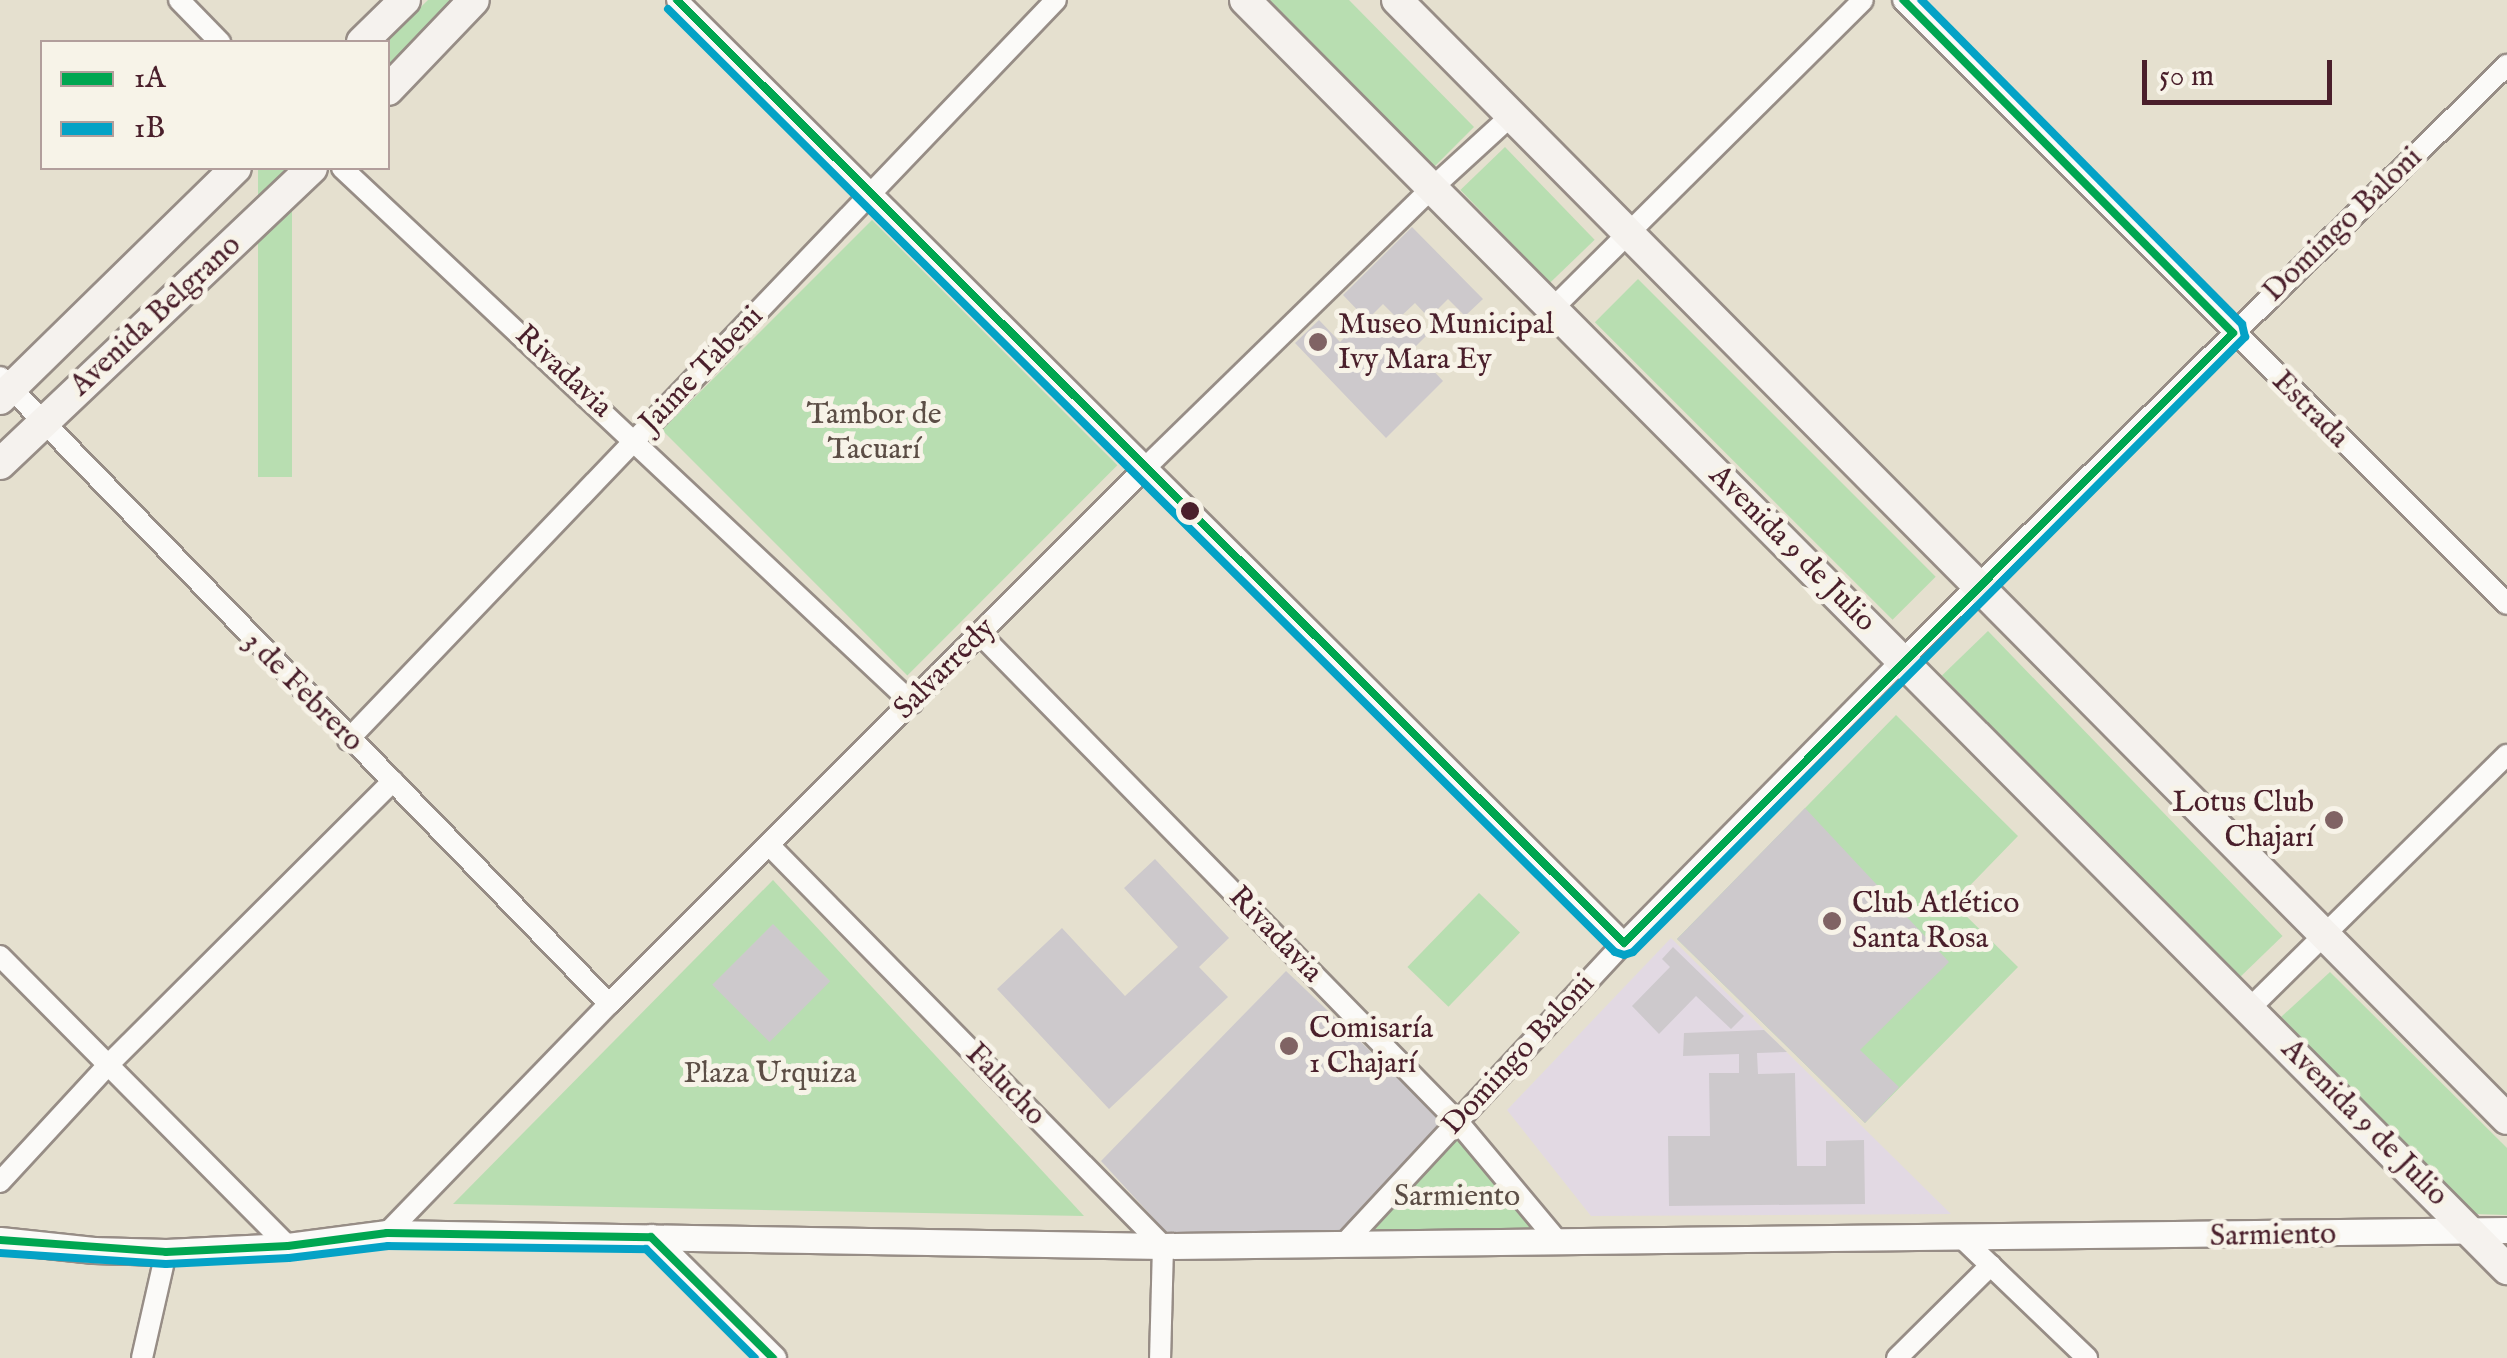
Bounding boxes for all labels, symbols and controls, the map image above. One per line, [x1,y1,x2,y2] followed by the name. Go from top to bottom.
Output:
[40,40,390,170] legend
[2147,40,2337,102] scale bar
[2159,58,2214,96] text: 50 m
[134,60,165,98] text: 1A
[134,110,165,148] text: 1B
[2256,140,2430,310] street label: Domingo Baloni
[63,228,249,404] street label: Avenida Belgrano
[633,299,771,441] street label: Jaime Tabeni
[1338,307,1554,378] place label: Museo Municipal Ivy Mara Ey
[507,318,619,426] street label: Rivadavia
[1307,331,1329,353] marker: Museo Municipal Ivy Mara Ey
[2264,364,2356,456] street label: Estrada
[806,397,942,468] park label: Tambor de Tacuarí
[1701,458,1883,640] street label: Avenida 9 de Julio
[1180,501,1200,521] unlabelled marker
[887,611,1003,727] street label: Salvarredy
[236,625,370,759] street label: 3 de Febrero
[2172,785,2314,856] place label: Lotus Club Chajarí
[2323,809,2345,831] marker: Lotus Club Chajarí
[1220,879,1330,991] street label: Rivadavia
[1852,886,2019,956] place label: Club Atlético Santa Rosa
[1821,910,1843,932] marker: Club Atlético Santa Rosa
[1435,967,1603,1143] street label: Domingo Baloni
[1309,1011,1433,1082] place label: Comisaría 1 Chajarí
[2273,1032,2455,1214] street label: Avenida 9 de Julio
[1278,1035,1300,1057] marker: Comisaría 1 Chajarí
[957,1037,1053,1133] street label: Falucho
[684,1056,856,1092] park label: Plaza Urquiza
[1394,1179,1520,1215] park label: Sarmiento
[2209,1217,2337,1255] street label: Sarmiento

